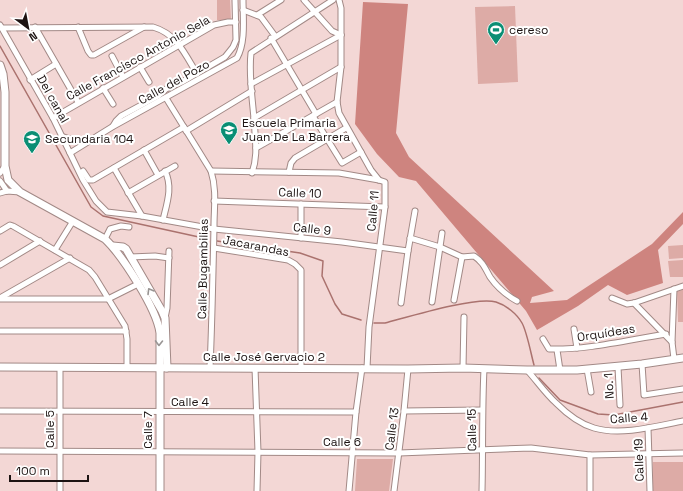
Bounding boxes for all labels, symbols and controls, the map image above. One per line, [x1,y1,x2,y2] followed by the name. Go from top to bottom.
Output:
[8,8,48,48] north arrow
[63,12,213,104] street label: Calle Francisco Antonio Sela
[486,20,506,45] sports icon: cereso
[509,22,548,38] place label: cereso
[26,29,40,44] text: N
[135,56,213,108] street label: Calle del Pozo
[33,72,73,126] street label: Del canal
[242,115,350,145] place label: Escuela Primaria Juan De La Barrera
[219,120,239,145] school or university icon: Escuela Primaria Juan De La Barrera
[22,129,42,154] school or university icon: Secundaria 104
[45,131,134,147] place label: Secundaria 104
[278,184,322,202] street label: Calle 10
[363,190,383,232] street label: Calle 11
[194,219,212,319] street label: Calle Bugambilias
[292,219,332,239] street label: Calle 9
[222,232,290,260] street label: Jacarandas
[148,288,155,295] one-way arrow
[576,321,636,345] street label: Orquídeas
[155,340,164,346] one-way arrow
[203,349,325,365] street label: Calle José Gervacio 2
[600,373,618,399] street label: No. 1
[171,394,210,410] street label: Calle 4
[381,407,403,451] street label: Calle 13
[464,408,480,452] street label: Calle 15
[609,409,649,427] street label: Calle 4
[42,410,58,448] street label: Calle 5
[140,411,156,449] street label: Calle 7
[323,434,361,450] street label: Calle 6
[630,438,648,482] street label: Calle 19
[10,457,88,483] scale bar
[16,463,50,479] text: 100 m

